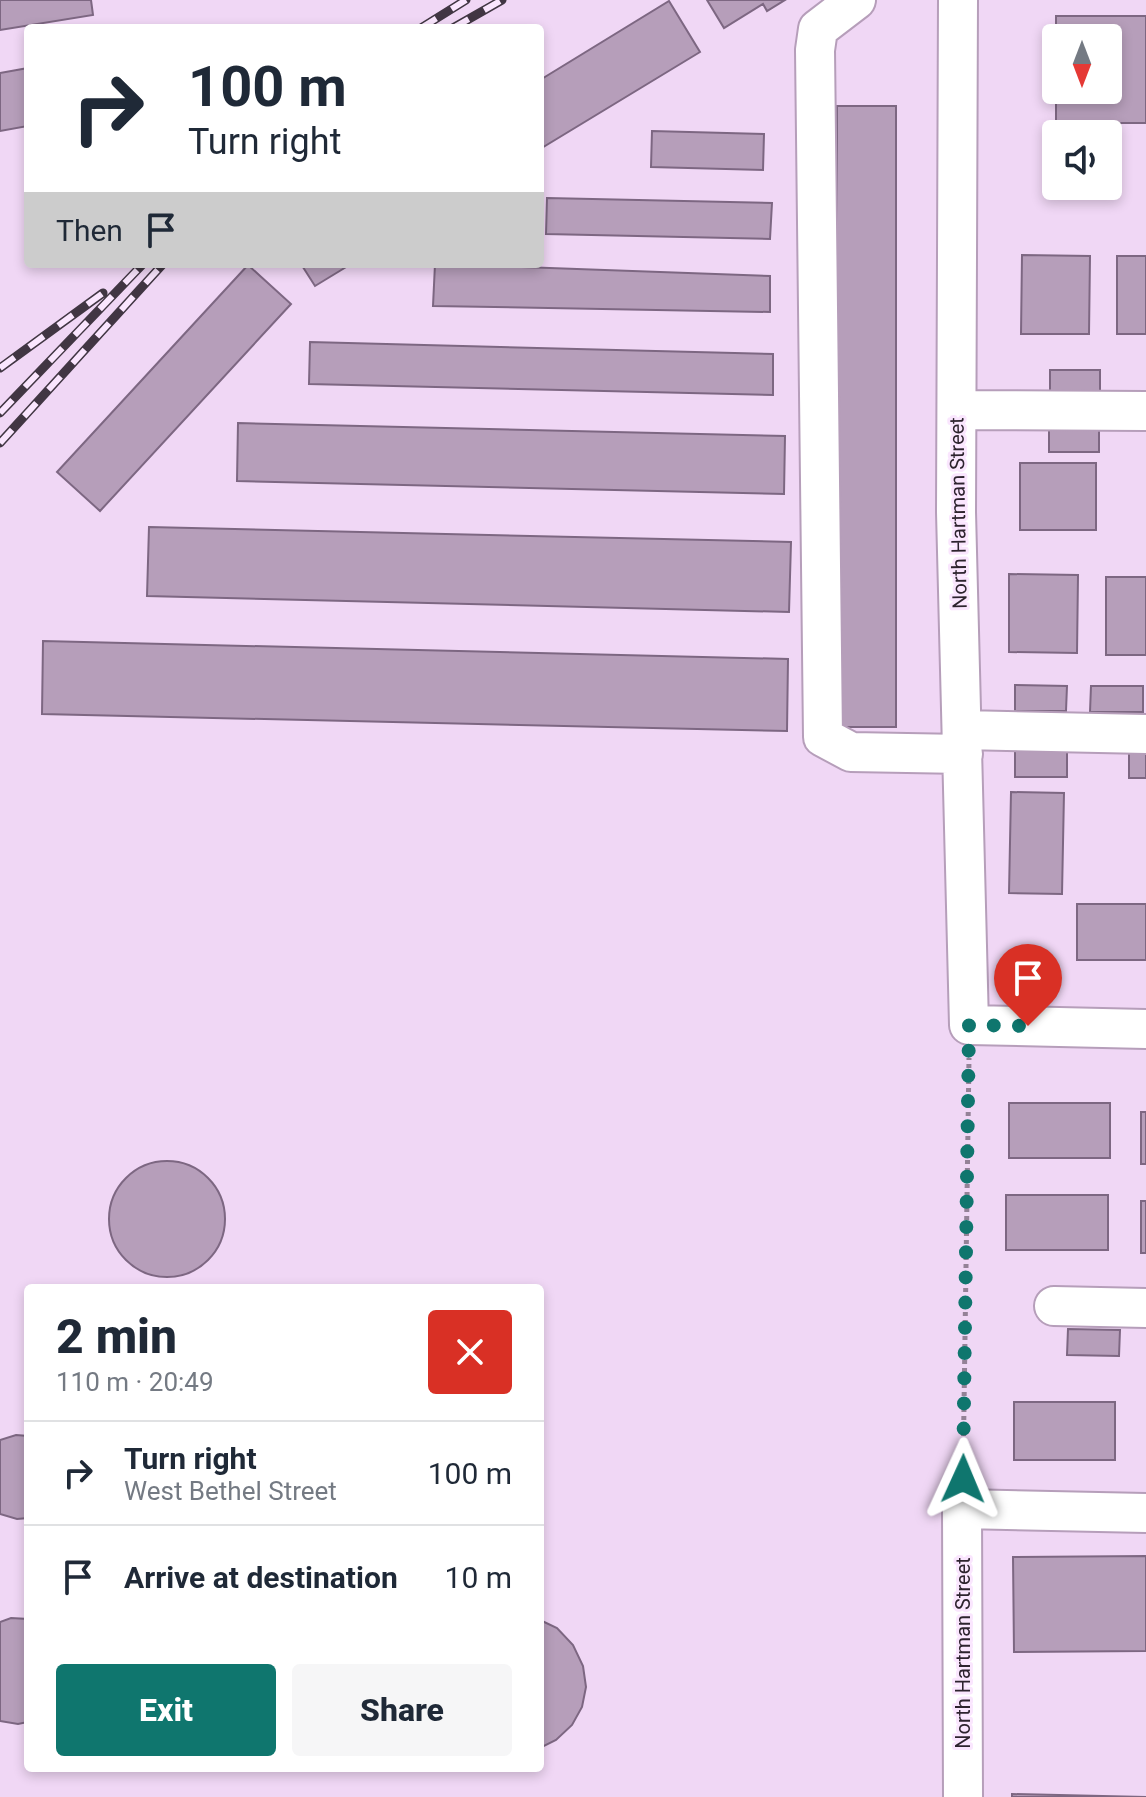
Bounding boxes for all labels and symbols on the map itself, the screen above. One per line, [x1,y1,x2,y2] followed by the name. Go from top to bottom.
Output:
[1042,24,1122,104] north arrow
[944,417,972,609] street label: North Hartman Street
[994,944,1062,1026] pin
[921,1437,1005,1521] position arrow
[951,1557,975,1749] street label: North Hartman Street

